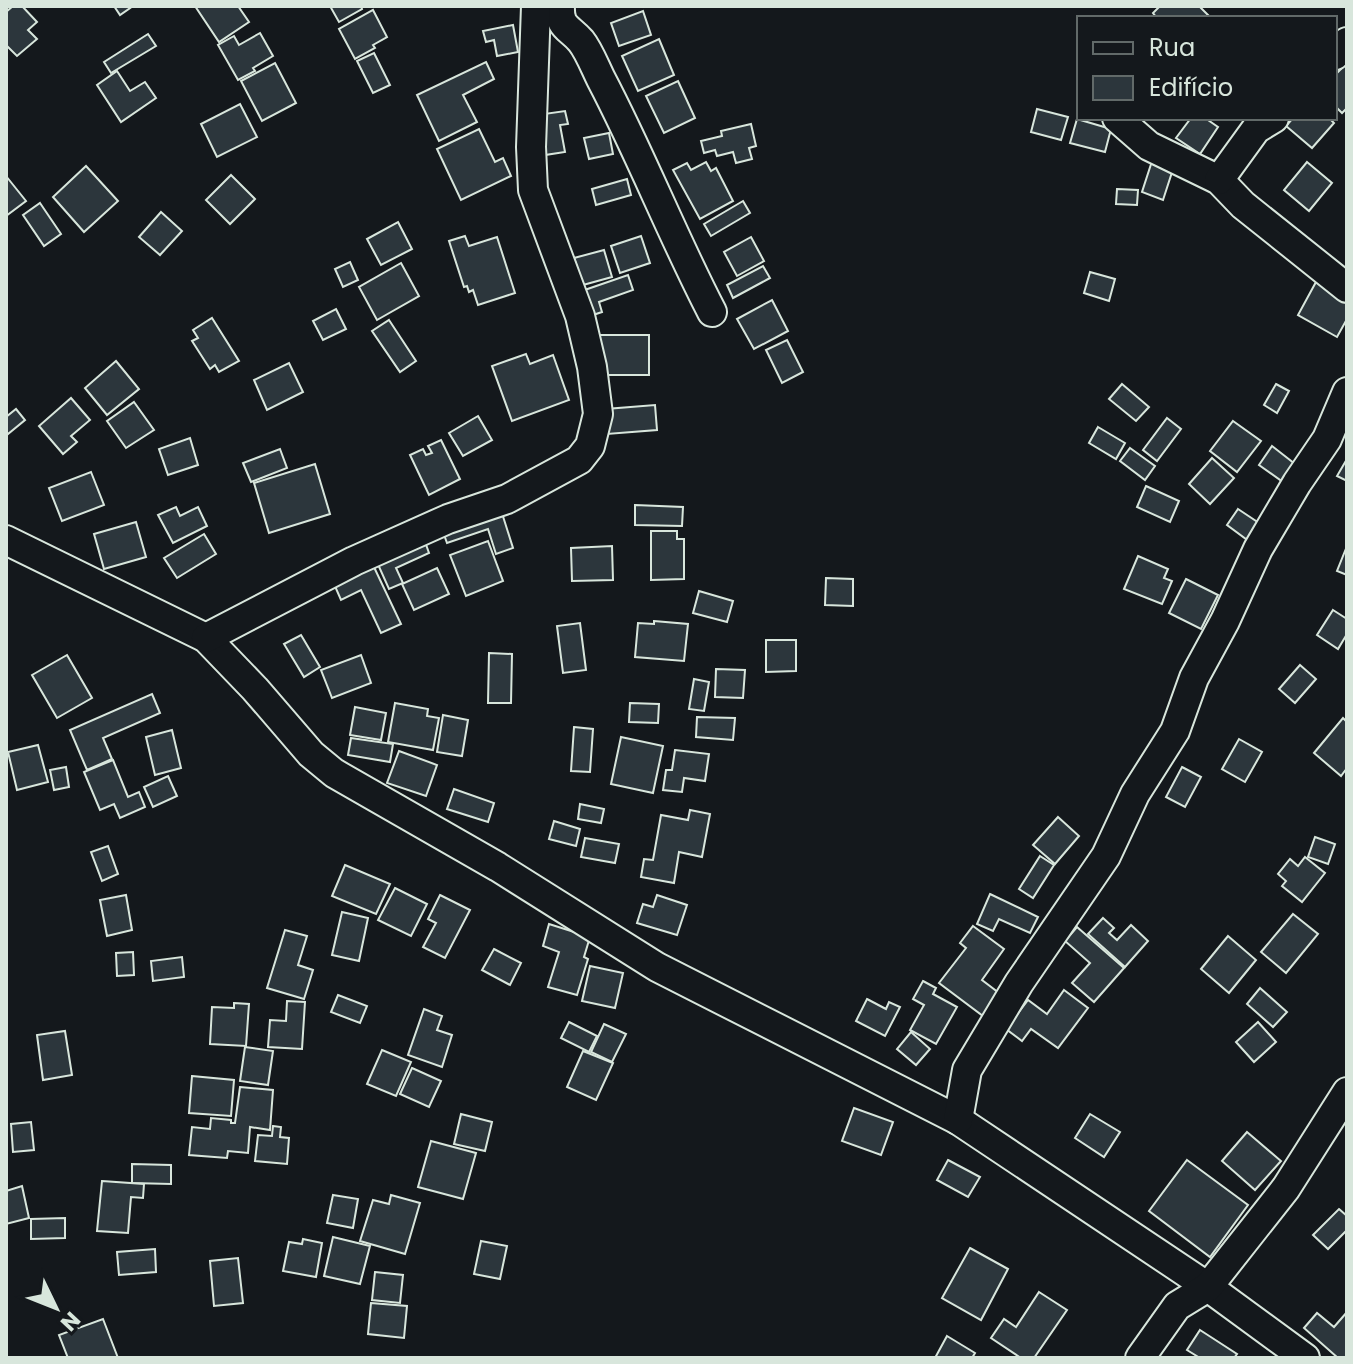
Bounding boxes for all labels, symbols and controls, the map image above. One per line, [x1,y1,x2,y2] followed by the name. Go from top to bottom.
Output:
[1077,16,1337,120] legend
[1149,31,1195,64] text: Rua
[1149,71,1233,104] text: Edifício
[16,1268,96,1348] north arrow
[53,1305,87,1338] text: N

